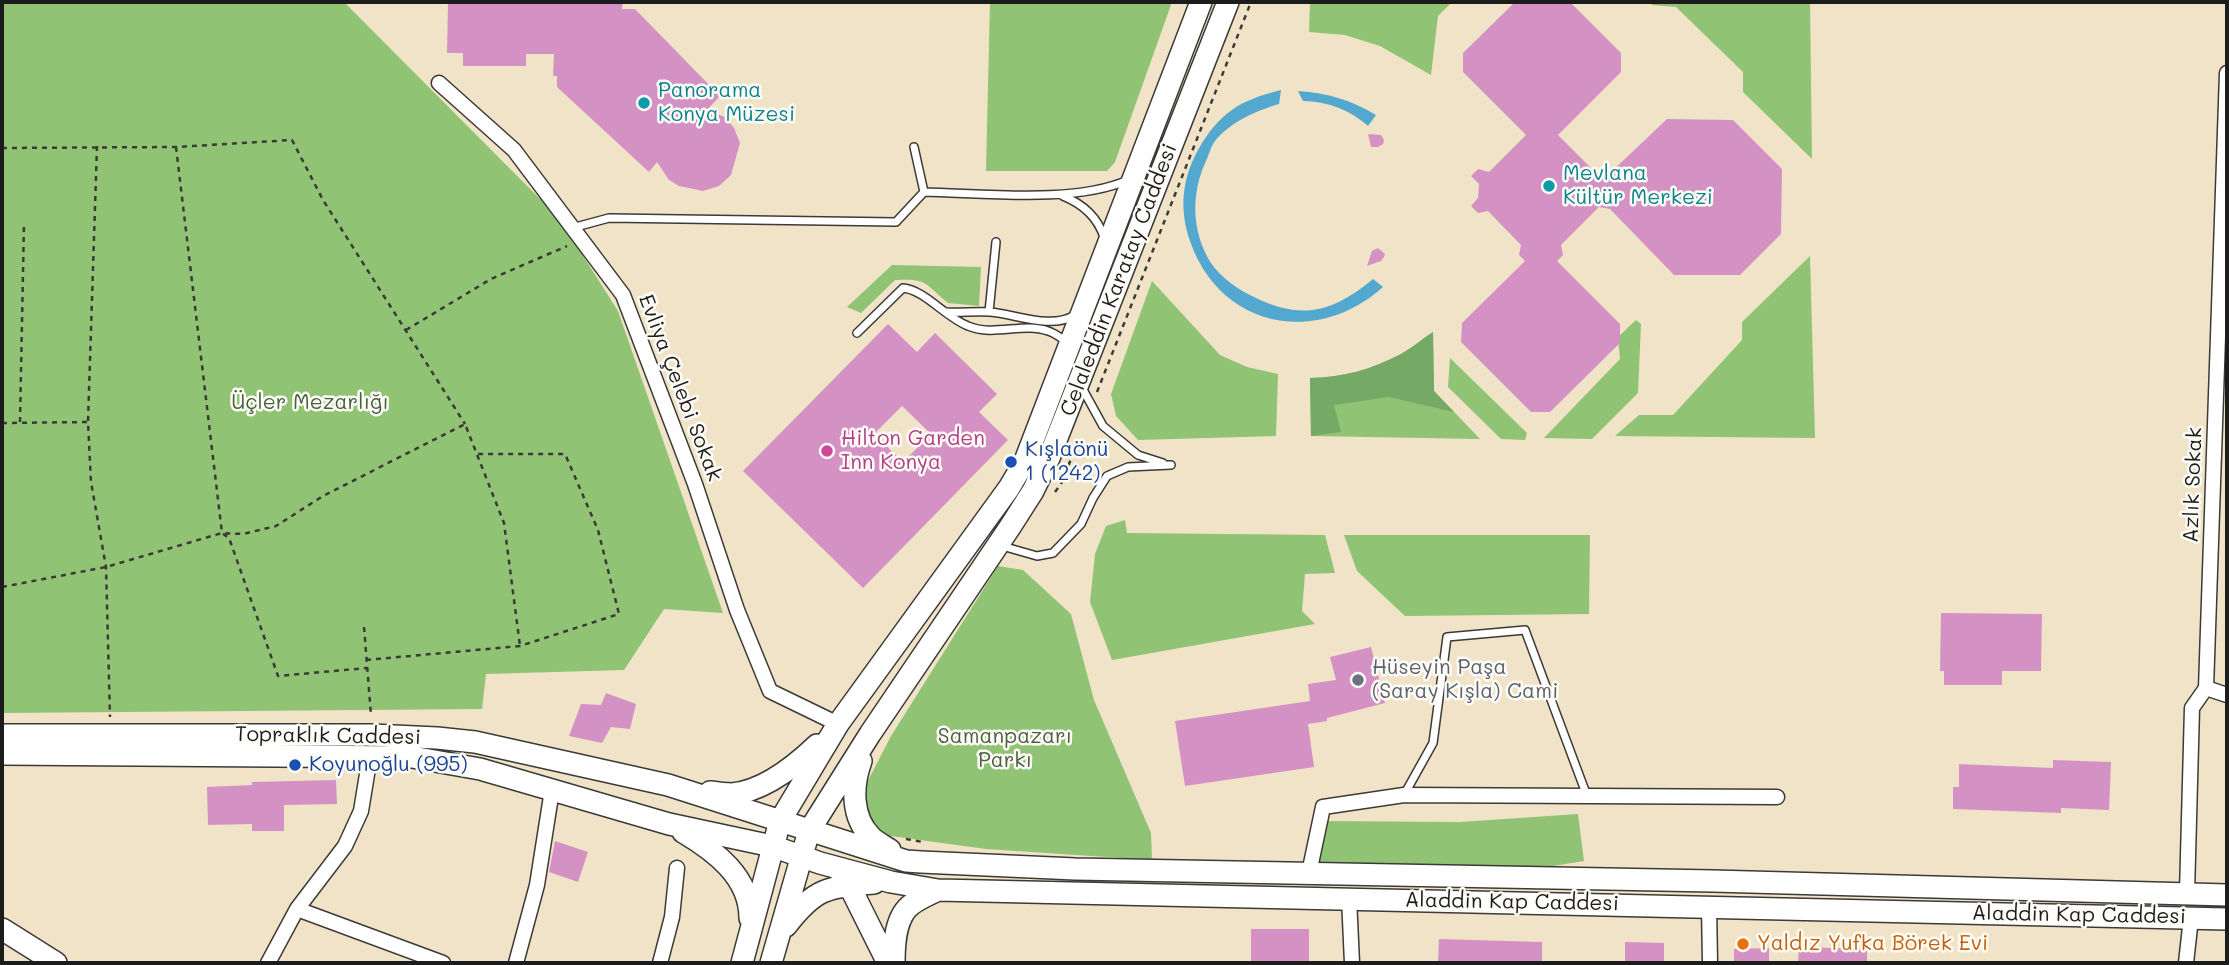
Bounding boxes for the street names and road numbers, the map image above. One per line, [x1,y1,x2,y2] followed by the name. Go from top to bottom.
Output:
[1055,140,1183,420] street label: Celaleddin Karatay Caddesi
[633,291,727,485] street label: Evliya Çelebi Sokak
[2178,427,2208,543] street label: Azlık Sokak
[235,722,421,750] street label: Topraklık Caddesi
[1405,888,1619,916] street label: Aladdin Kap Caddesi
[1972,901,2186,929] street label: Aladdin Kap Caddesi

